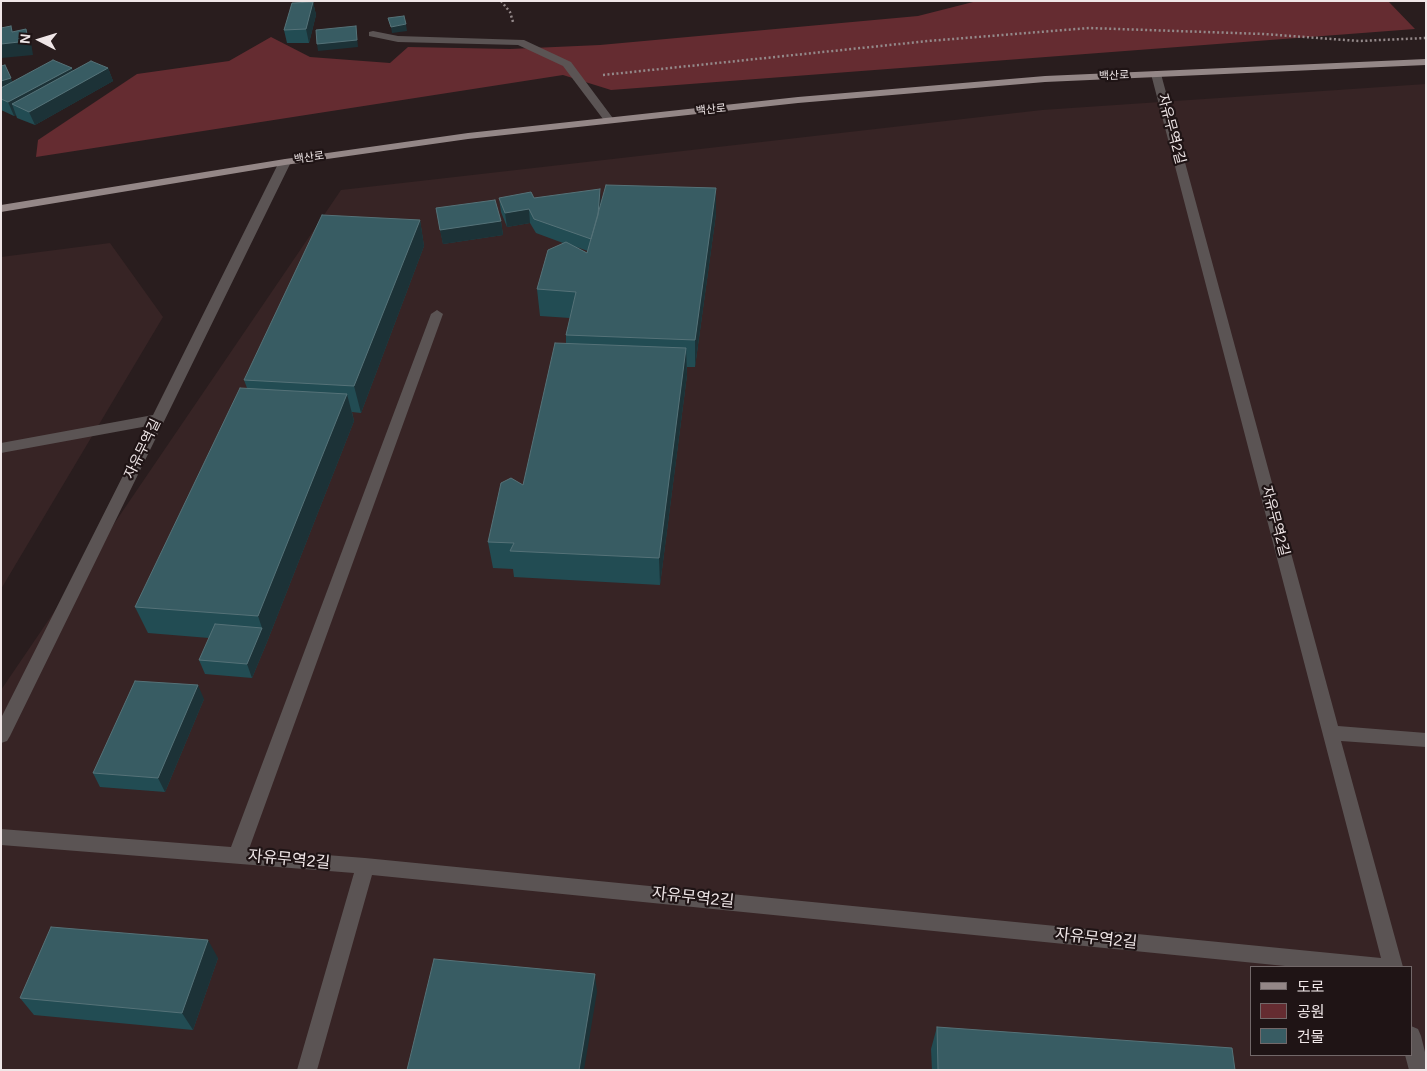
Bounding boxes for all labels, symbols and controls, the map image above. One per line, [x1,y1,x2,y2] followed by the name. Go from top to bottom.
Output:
[15,15,65,65] north arrow
[17,33,33,44] text: N
[1099,69,1129,83] street label: 백산로
[1154,92,1188,166] street label: 자유무역2길
[695,102,727,118] street label: 백산로
[293,149,325,167] street label: 백산로
[121,416,165,482] street label: 자유무역길
[1258,484,1292,558] street label: 자유무역2길
[247,847,331,873] street label: 자유무역2길
[651,884,735,912] street label: 자유무역2길
[1054,925,1138,953] street label: 자유무역2길
[1250,966,1412,1056] legend
[1297,978,1325,995] text: 도로
[1297,1003,1325,1020] text: 공원
[1297,1028,1325,1045] text: 건물

